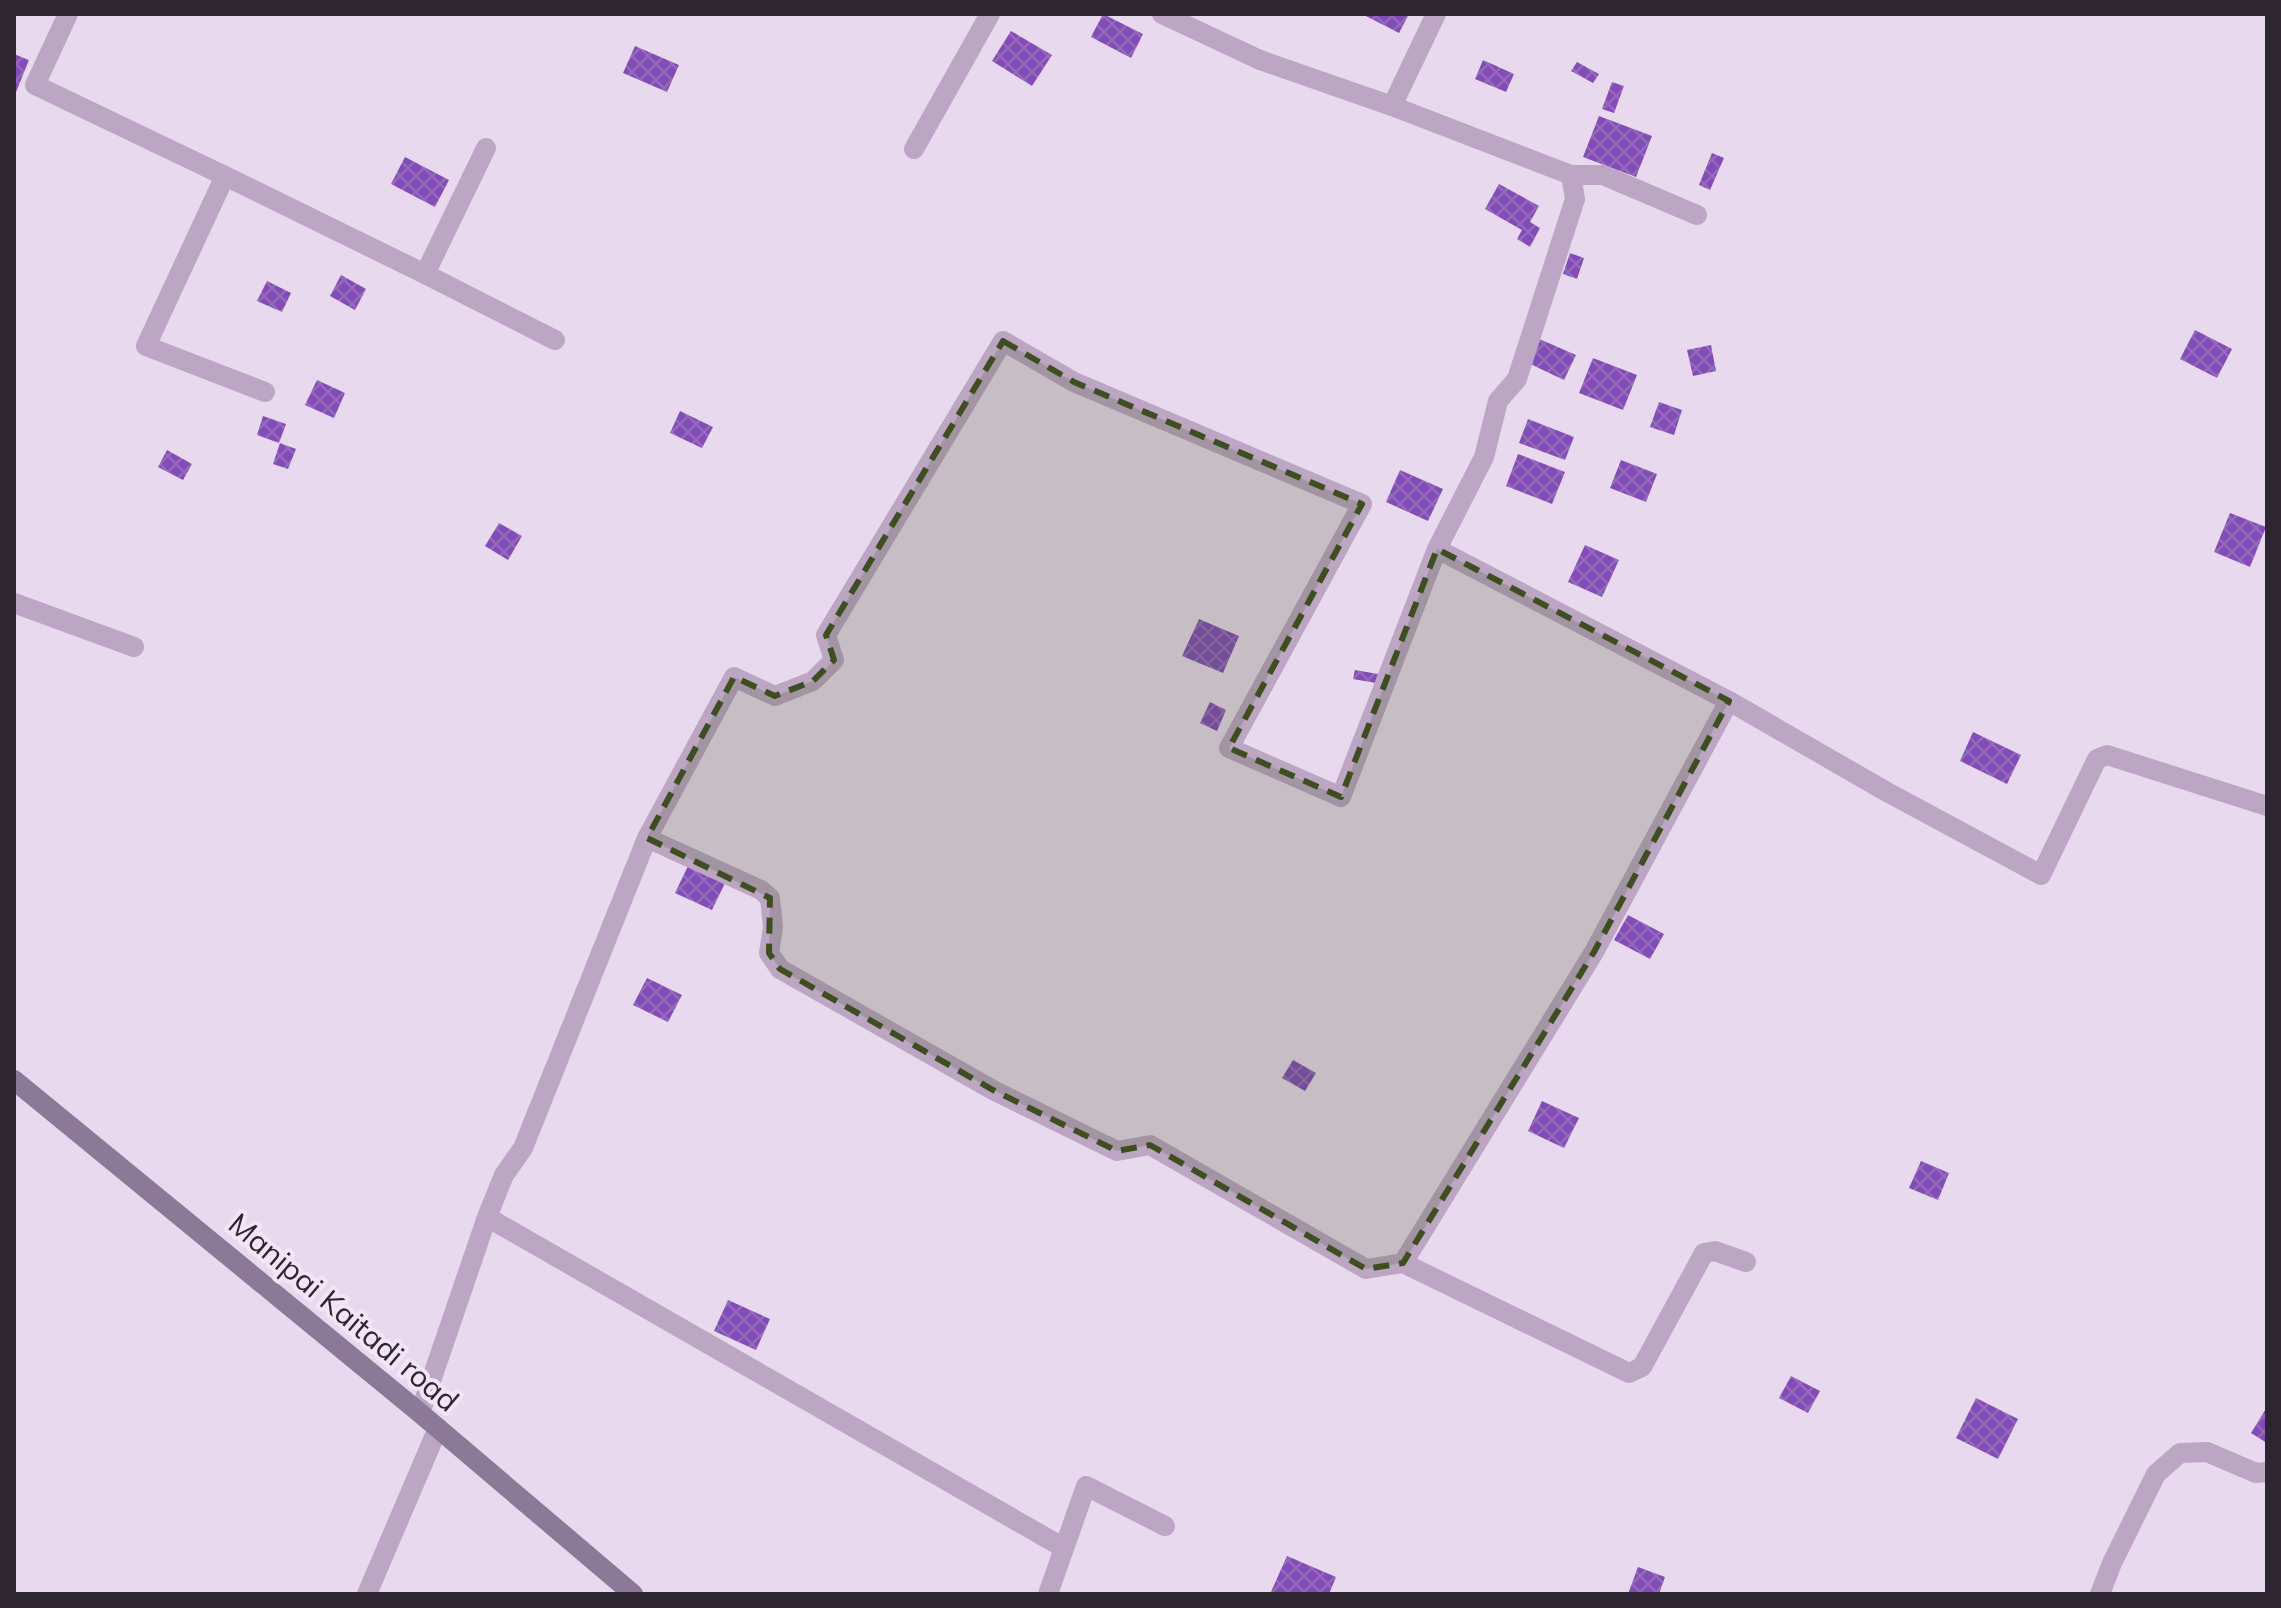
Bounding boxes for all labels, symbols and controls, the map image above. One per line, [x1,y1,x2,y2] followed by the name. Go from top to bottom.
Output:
[221,1205,467,1419] street label: Manipai Kaitadi road

